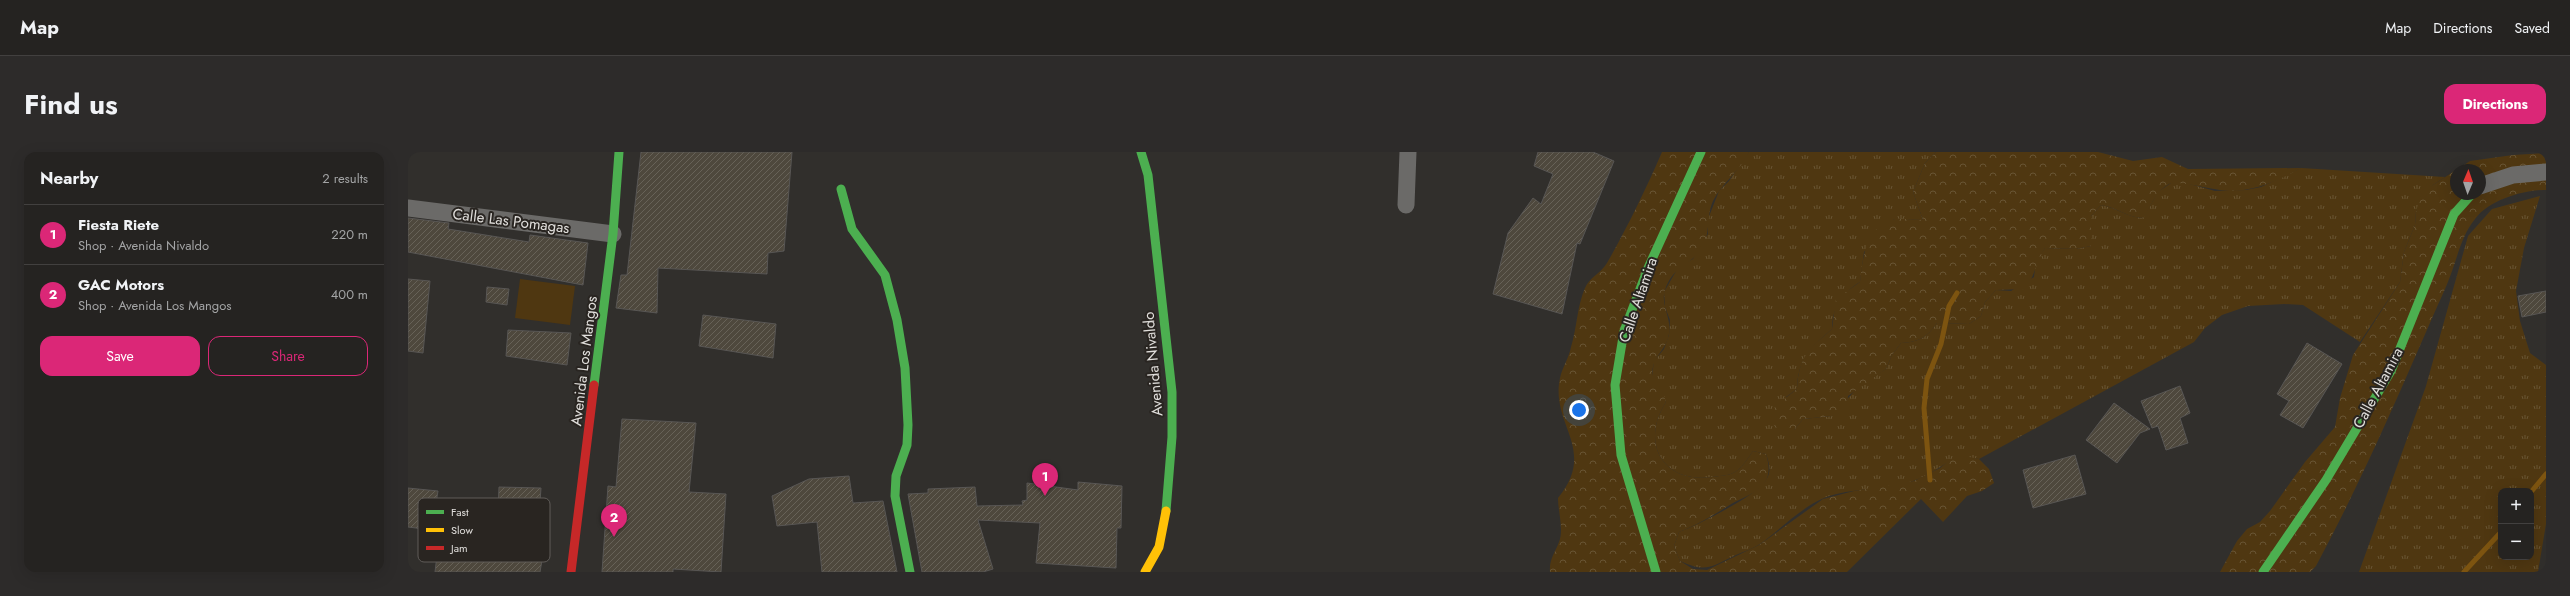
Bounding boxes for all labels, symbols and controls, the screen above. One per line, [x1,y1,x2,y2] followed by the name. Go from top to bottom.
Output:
[20,14,59,41] text: Map
[2385,18,2411,38] text: Map
[2433,18,2493,38] text: Directions
[2515,18,2550,38] text: Saved
[24,84,118,125] text: Find us
[2444,84,2546,124] button: Directions
[2450,164,2486,200] north arrow
[40,166,98,190] text: Nearby
[322,169,368,188] text: 2 results
[451,203,571,239] street label: Calle Las Pomagas
[78,214,159,236] text: Fiesta Riete
[50,225,56,244] text: 1
[331,225,368,244] text: 220 m
[78,236,209,255] text: Shop · Avenida Nivaldo
[1613,254,1663,346] street label: Calle Altamira
[78,274,164,296] text: GAC Motors
[49,285,57,304] text: 2
[331,285,368,304] text: 400 m
[565,295,603,427] street label: Avenida Los Mangos
[78,296,232,315] text: Shop · Avenida Los Mangos
[1137,311,1169,417] street label: Avenida Nivaldo
[40,336,200,376] button: Save
[208,336,368,376] button: Share
[2347,344,2409,432] street label: Calle Altamira
[1569,400,1589,420] your location
[1032,463,1058,496] pin: 1
[2498,488,2534,560] map controls
[2498,488,2534,524] button: +
[418,498,550,562] legend
[451,504,469,520] text: Fast
[601,504,627,537] pin: 2
[451,522,473,538] text: Slow
[2498,524,2534,560] button: −
[449,540,468,556] text: Jam

